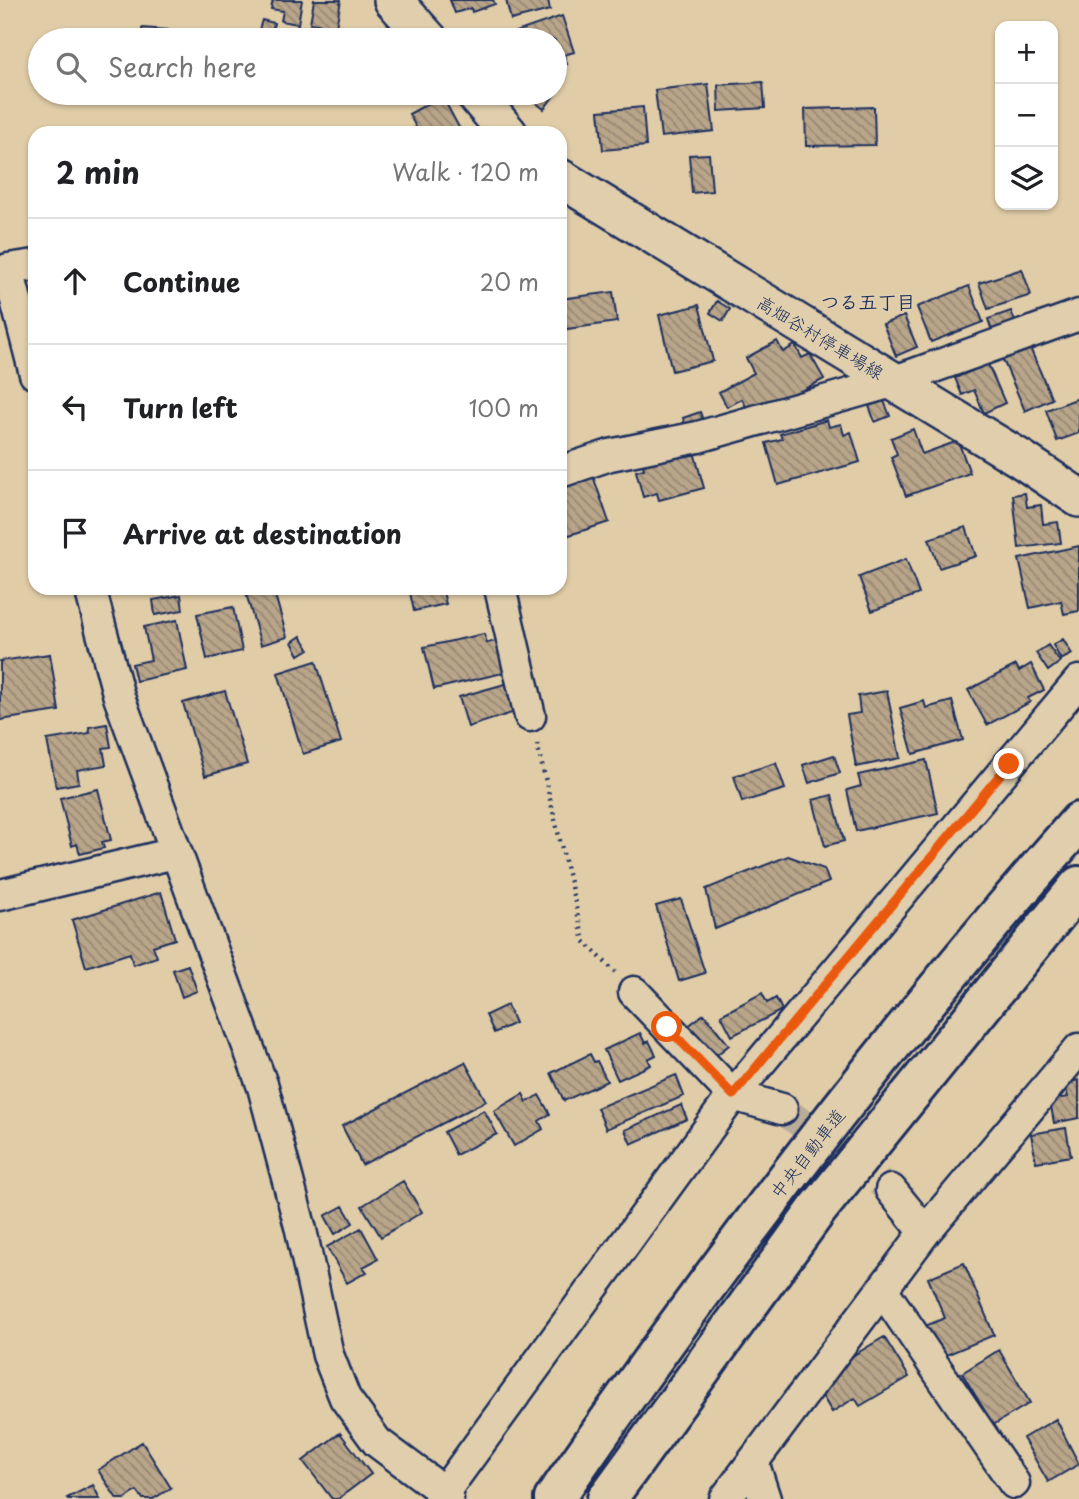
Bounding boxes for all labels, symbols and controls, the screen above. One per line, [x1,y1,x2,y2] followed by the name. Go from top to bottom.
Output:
[995,21,1058,210] map controls
[995,21,1058,84] button: +
[28,28,567,105] search box
[108,47,257,86] text: Search here
[52,48,90,86] icon: search
[995,84,1058,147] button: −
[995,147,1058,210] button: layers
[56,149,140,194] text: 2 min
[392,154,539,189] text: Walk · 120 m
[56,262,94,300] icon: ahead
[123,262,240,301] text: Continue
[480,264,539,299] text: 20 m
[820,287,916,315] district label: つる五丁目
[752,288,889,385] street label: 高畑谷村停車場線
[56,388,94,426] icon: left
[123,388,238,427] text: Turn left
[469,390,539,425] text: 100 m
[56,514,94,552] icon: arrive
[123,514,402,553] text: Arrive at destination
[993,748,1024,779] route end
[651,1011,682,1042] route start
[763,1102,851,1204] street label: 中央自動車道

